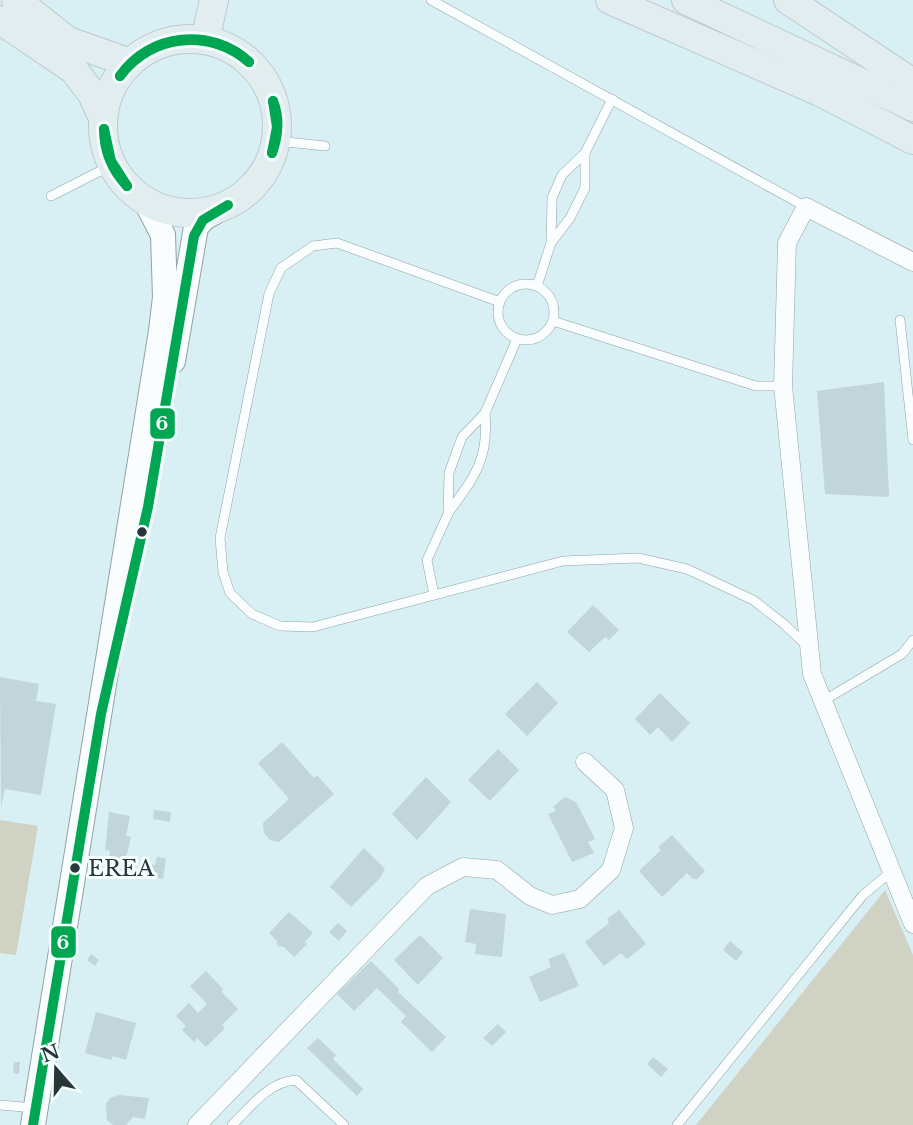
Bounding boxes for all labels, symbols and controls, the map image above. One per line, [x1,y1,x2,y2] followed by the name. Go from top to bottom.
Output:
[149,407,176,440] line badge: 6
[156,412,168,435] text: 6
[135,525,149,539] unlabelled marker
[88,855,155,882] place label: EREA
[68,861,82,875] marker: EREA
[50,925,77,959] line badge: 6
[57,931,69,954] text: 6
[21,1034,91,1104] north arrow
[38,1040,63,1067] text: N

